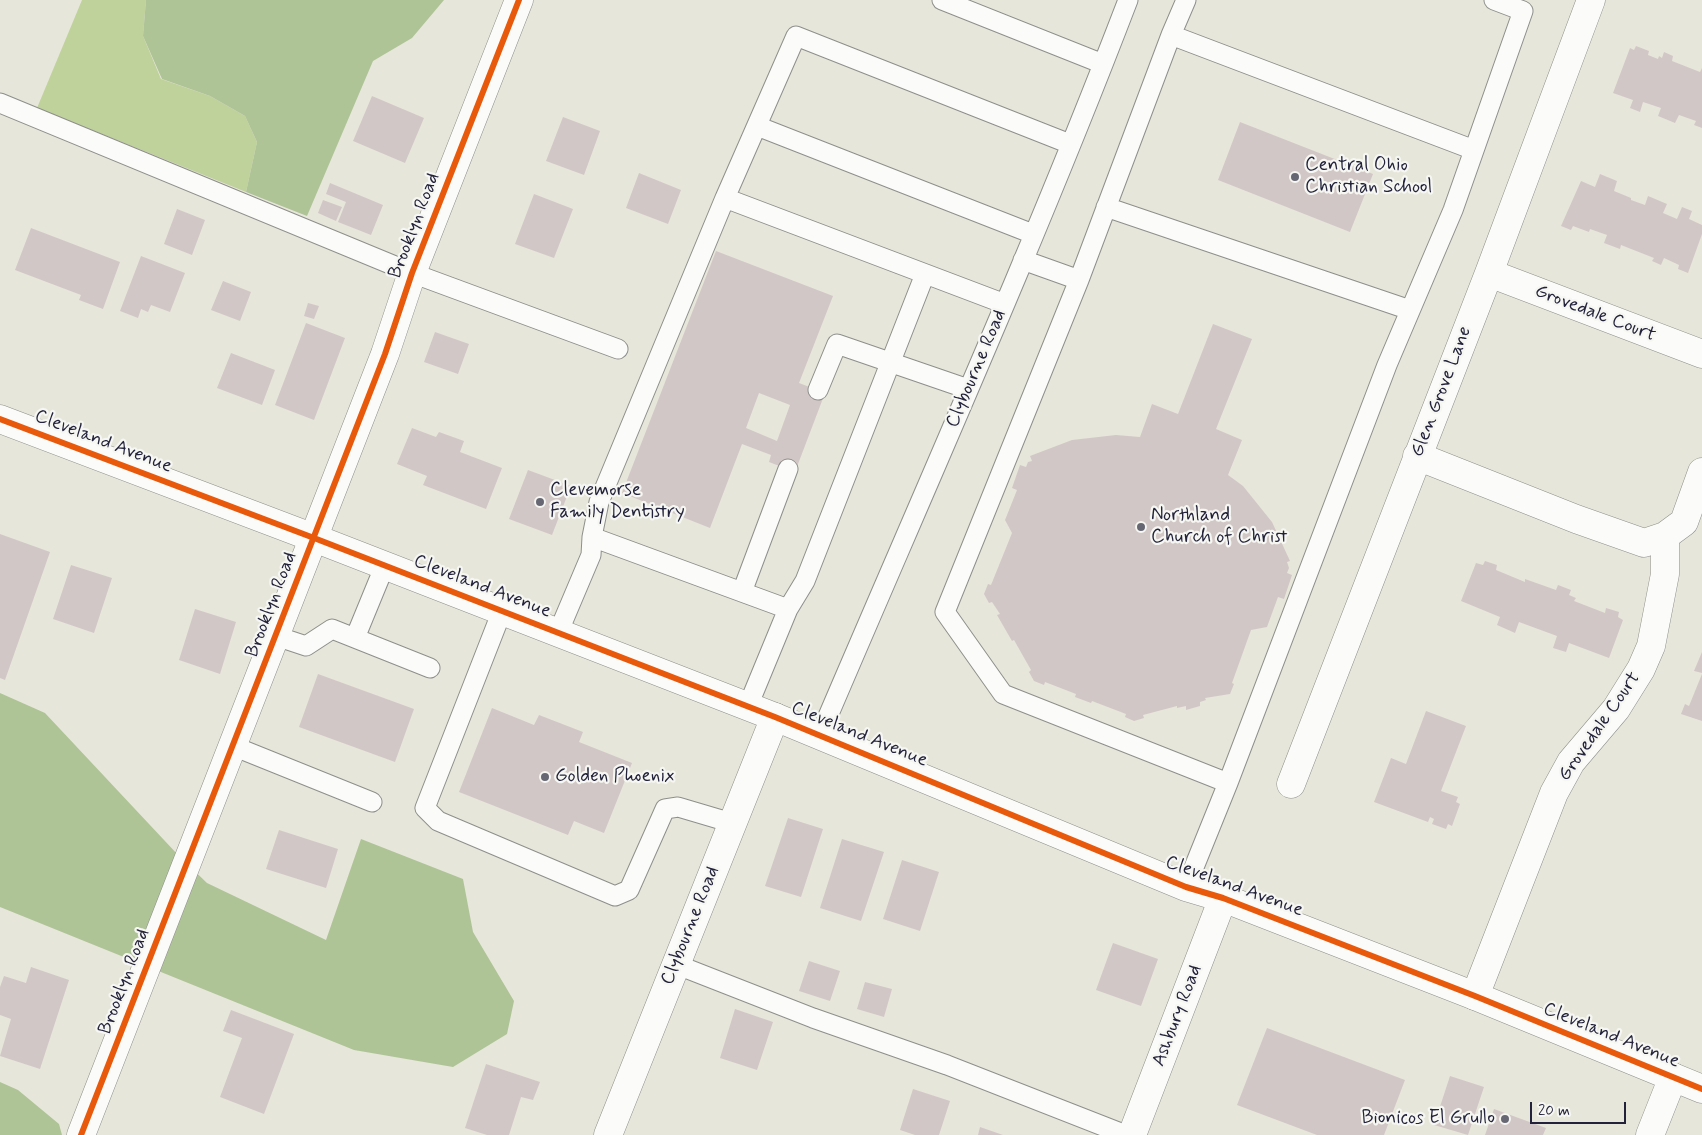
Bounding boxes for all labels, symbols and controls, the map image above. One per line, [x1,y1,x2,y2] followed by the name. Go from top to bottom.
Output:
[1305,155,1432,199] place label: Central Ohio Christian School
[384,170,446,282] street label: Brooklyn Road
[1289,171,1301,183] marker: Central Ohio Christian School
[1531,280,1659,348] street label: Grovedale Court
[942,307,1012,431] street label: Clybourne Road
[1407,324,1477,460] street label: Glen Grove Lane
[31,405,175,479] street label: Cleveland Avenue
[550,480,685,524] place label: Clevemorse Family Dentistry
[534,496,546,508] marker: Clevemorse Family Dentistry
[1151,505,1287,549] place label: Northland Church of Christ
[1135,521,1147,533] marker: Northland Church of Christ
[241,549,303,661] street label: Brooklyn Road
[410,550,554,624] street label: Cleveland Avenue
[1554,668,1646,786] street label: Grovedale Court
[787,697,931,773] street label: Cleveland Avenue
[555,766,675,788] place label: Golden Phoenix
[539,771,551,783] marker: Golden Phoenix
[1162,851,1306,923] street label: Cleveland Avenue
[657,863,725,989] street label: Clybourne Road
[94,926,156,1038] street label: Brooklyn Road
[1148,962,1208,1070] street label: Ashbury Road
[1539,998,1683,1074] street label: Cleveland Avenue
[1532,1092,1628,1124] scale bar
[1538,1101,1570,1121] text: 20 m
[1361,1108,1495,1130] place label: Bionicos El Grullo
[1499,1113,1511,1125] marker: Bionicos El Grullo

